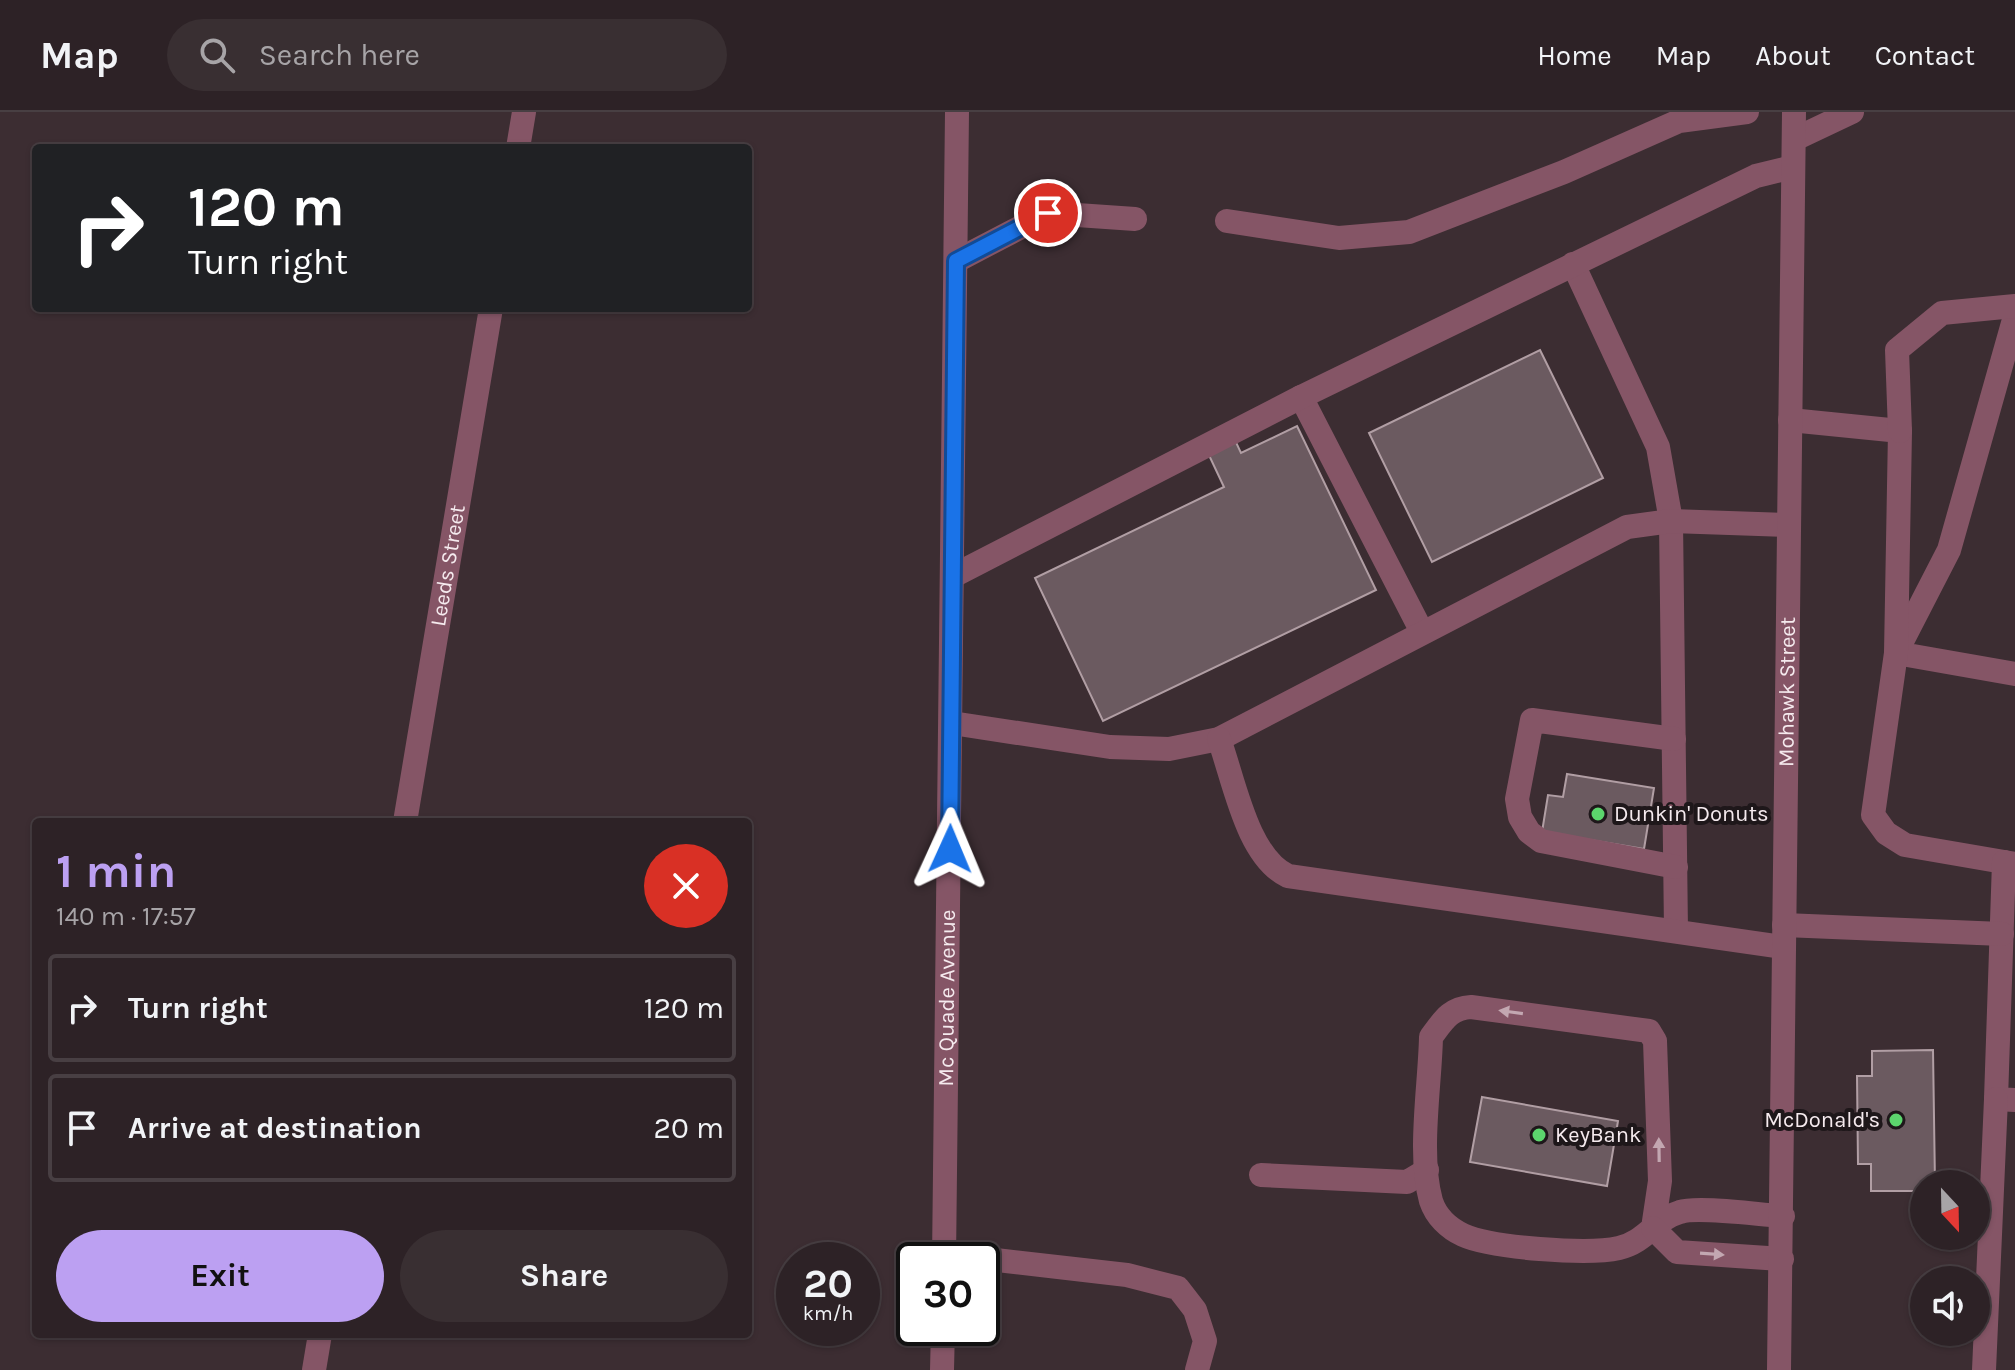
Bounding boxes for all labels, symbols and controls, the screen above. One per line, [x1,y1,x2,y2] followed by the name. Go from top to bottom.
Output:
[167,19,727,91] search box
[40,33,119,78] text: Map
[195,33,239,77] icon: search
[259,37,420,73] text: Search here
[1537,39,1612,72] text: Home
[1656,39,1711,72] text: Map
[1755,39,1831,72] text: About
[1875,39,1975,72] text: Contact
[188,174,345,239] text: 120 m
[56,176,160,280] icon: right
[1014,179,1082,247] pin
[1026,191,1070,235] icon: arrive
[188,241,348,283] text: Turn right
[425,503,471,628] street label: Leeds Street
[1773,617,1801,767] street label: Mohawk Street
[1614,801,1769,827] place label: Dunkin' Donuts
[1589,805,1607,823] marker: Dunkin' Donuts
[908,807,992,891] position arrow
[56,843,176,899] text: 1 min
[644,844,728,928] button: close
[56,901,196,932] text: 140 m · 17:57
[933,909,961,1087] street label: Mc Quade Avenue
[60,986,104,1030] icon: right
[128,990,268,1026] text: Turn right
[644,990,724,1026] text: 120 m
[1498,1005,1523,1018] one-way arrow
[60,1106,104,1150] icon: arrive
[1764,1107,1880,1133] place label: McDonald's
[128,1110,422,1146] text: Arrive at destination
[654,1110,724,1146] text: 20 m
[1887,1111,1905,1129] marker: McDonald's
[1555,1122,1641,1148] place label: KeyBank
[1530,1126,1548,1144] marker: KeyBank
[1653,1137,1665,1162] one-way arrow
[1910,1170,1990,1250] north arrow
[1910,1170,1990,1346] map controls
[56,1230,384,1322] button: Exit
[400,1230,728,1322] button: Share
[896,1242,1000,1346] speed limit sign: 30
[1700,1248,1725,1261] one-way arrow
[803,1260,853,1307] text: 20
[1910,1266,1990,1346] button: sound
[803,1302,853,1325] text: km/h

